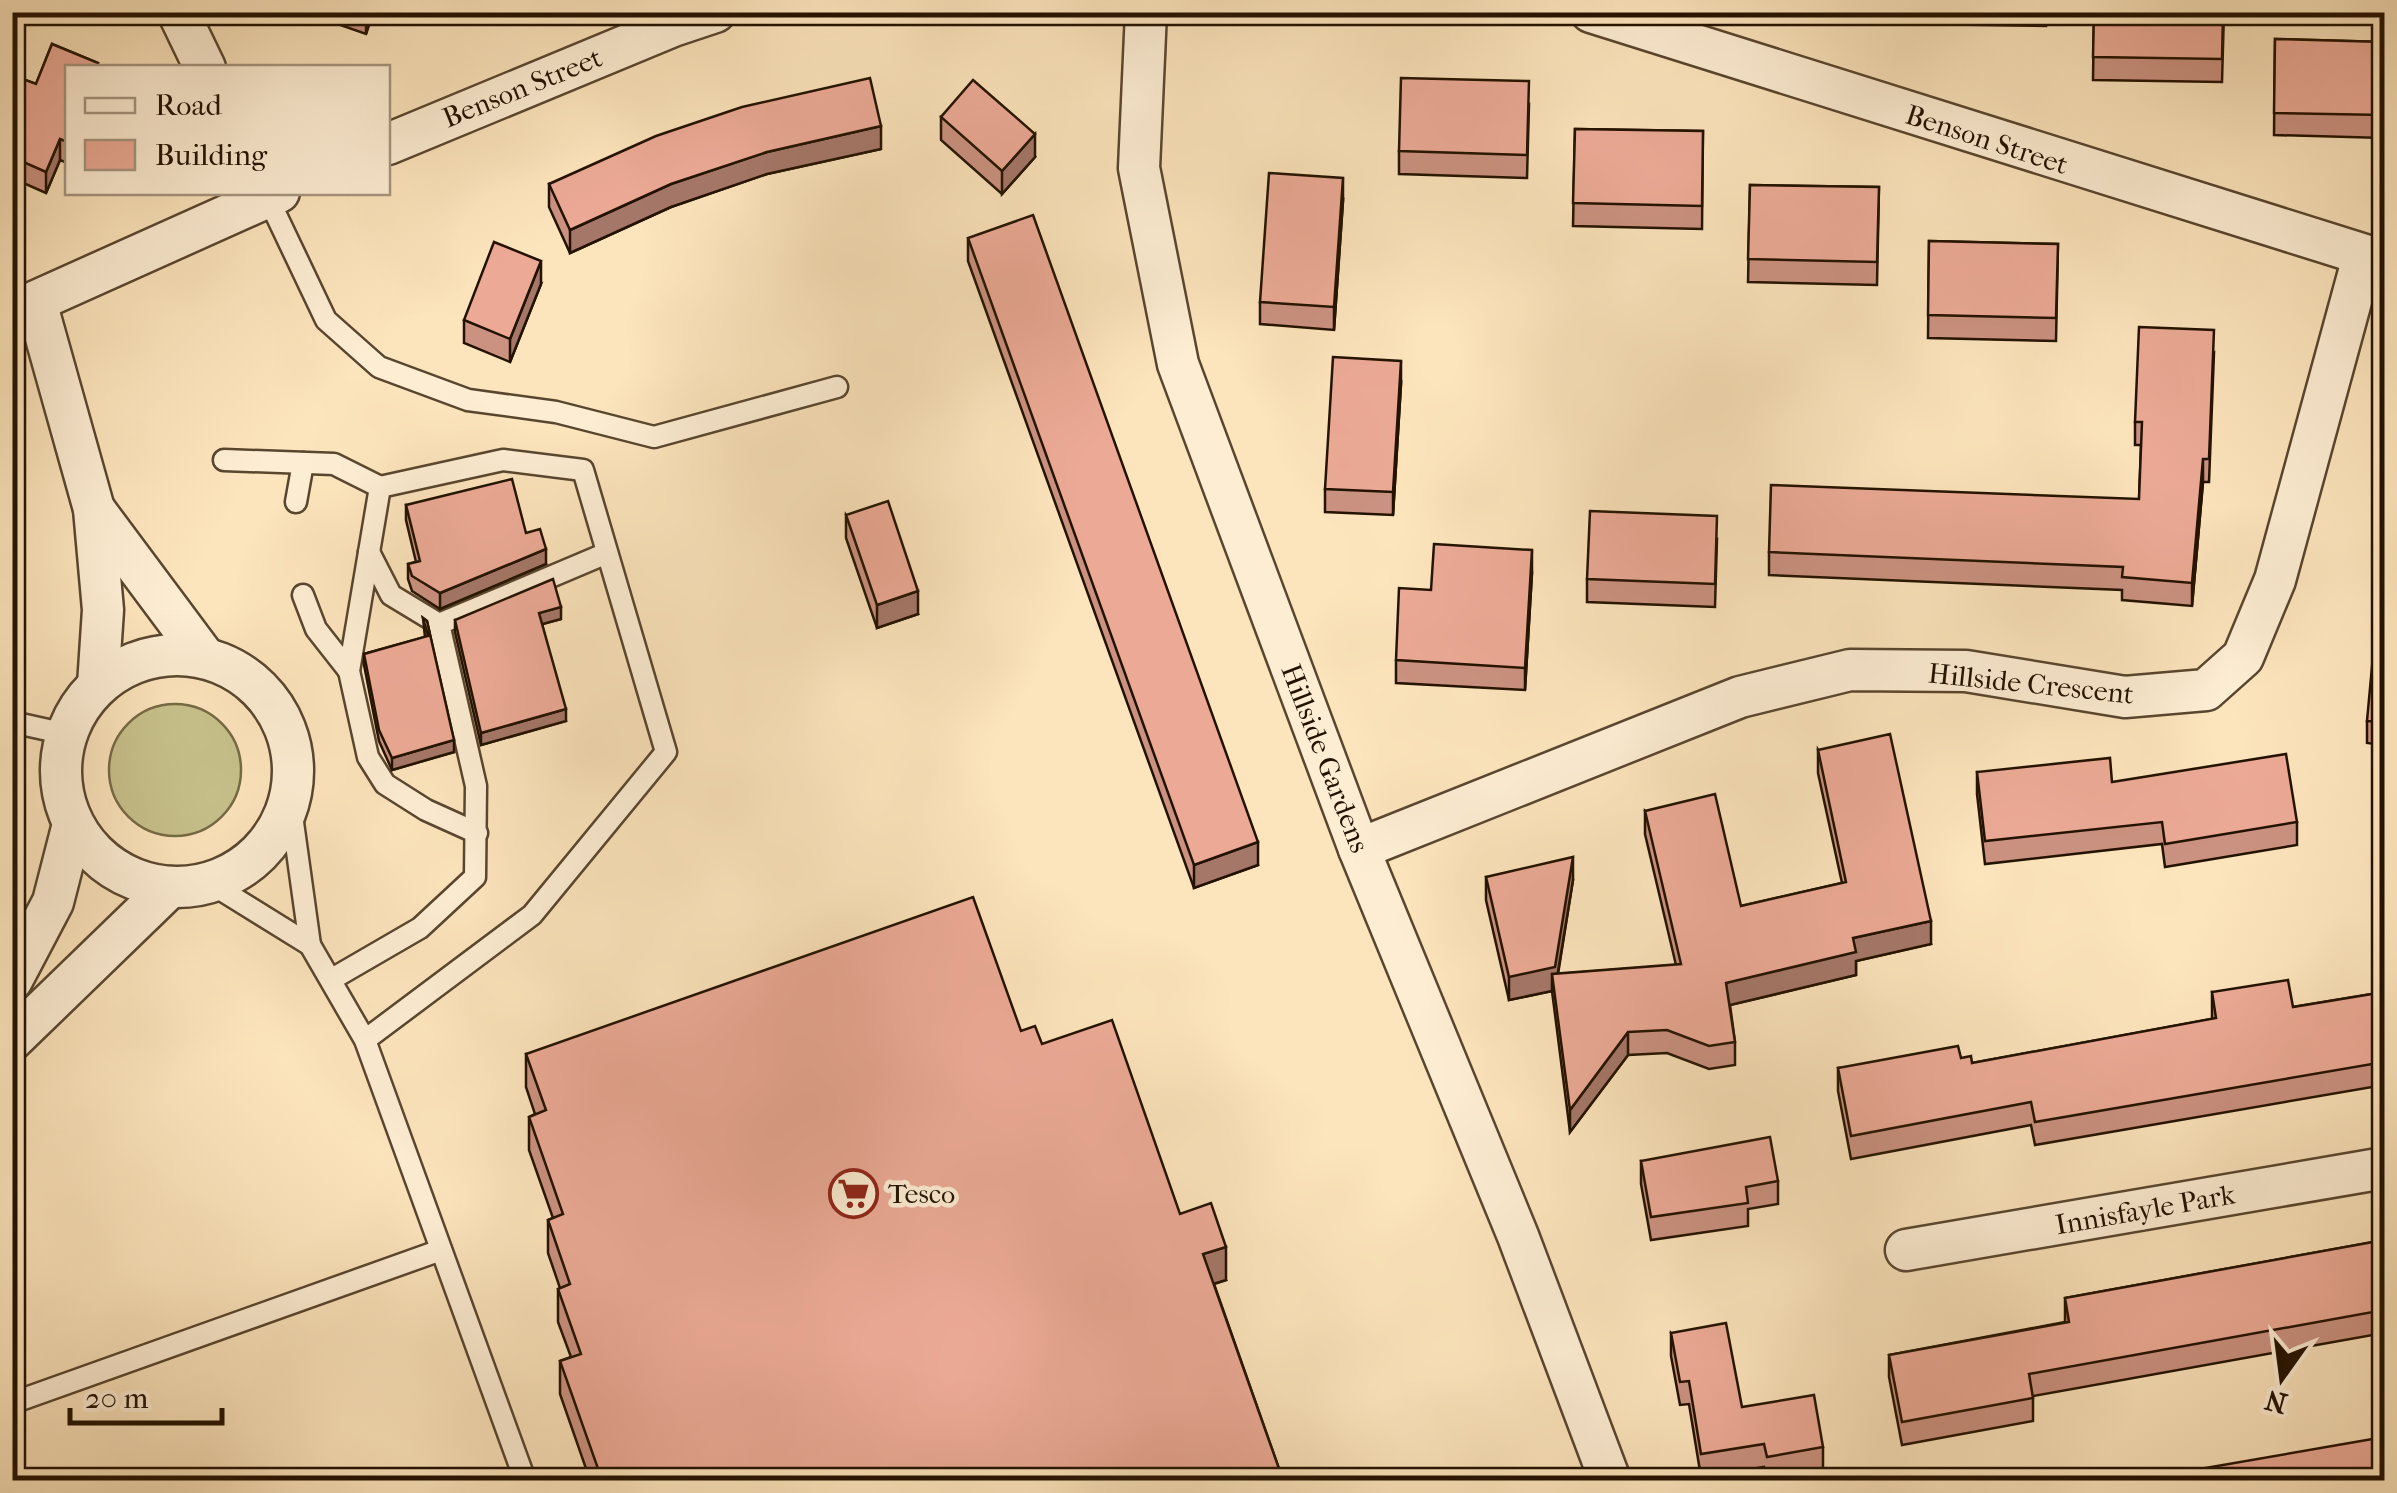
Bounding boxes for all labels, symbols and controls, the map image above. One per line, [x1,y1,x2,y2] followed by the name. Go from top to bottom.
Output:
[438,41,607,134] street label: Benson Street
[65,65,390,195] legend
[155,88,222,123] text: Road
[1901,98,2072,181] street label: Benson Street
[155,138,268,173] text: Building
[1927,656,2135,711] street label: Hillside Crescent
[1274,659,1377,857] street label: Hillside Gardens
[827,1167,879,1219] supermarket icon: Tesco
[888,1177,955,1210] place label: Tesco
[2053,1177,2238,1242] street label: Innisfayle Park
[2232,1328,2332,1428] north arrow
[70,1363,222,1425] scale bar
[85,1381,148,1416] text: 20 m
[2261,1383,2290,1420] text: N

